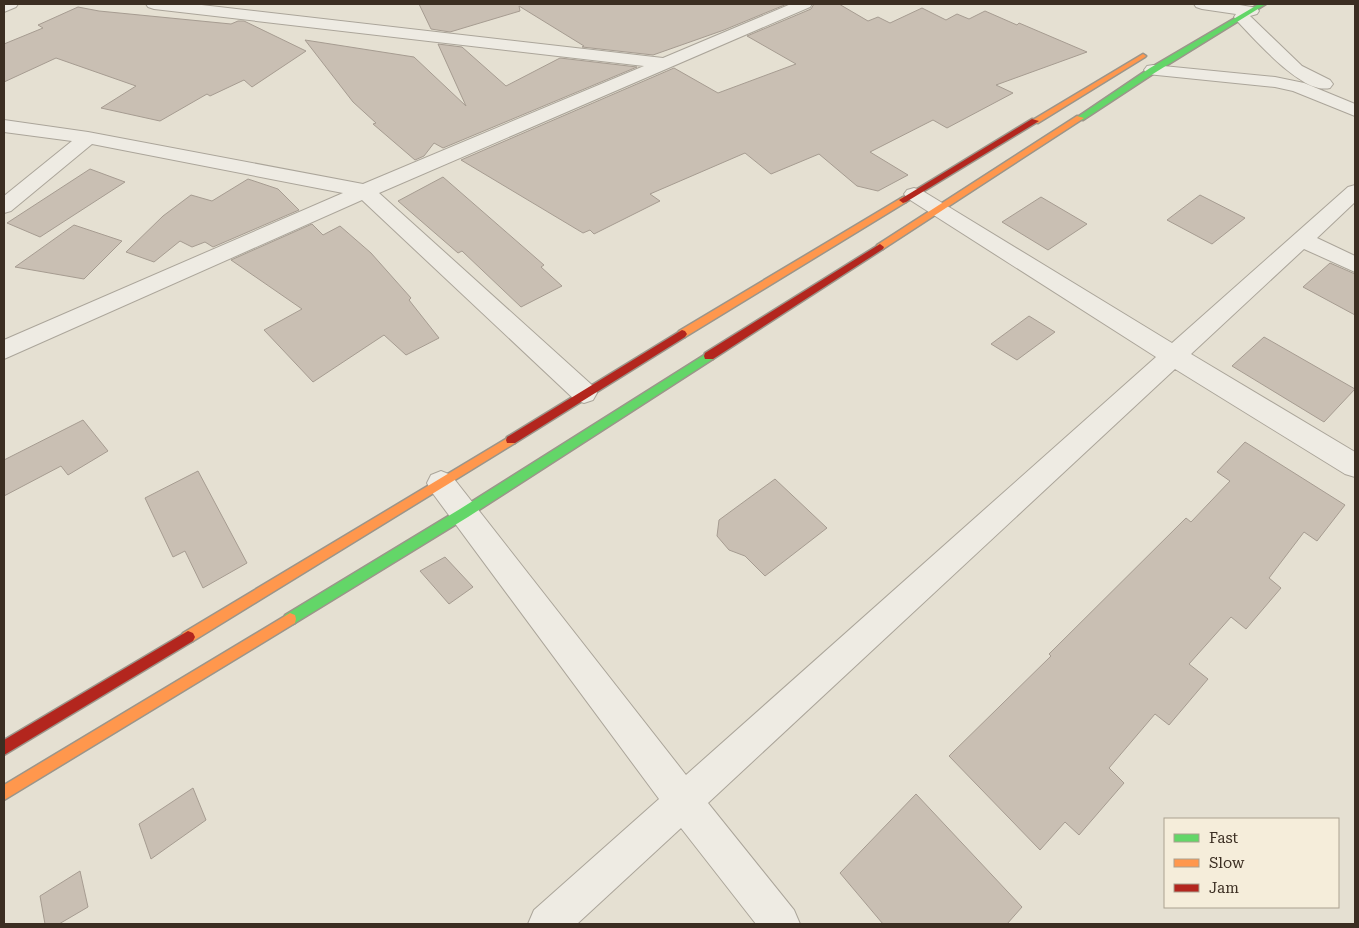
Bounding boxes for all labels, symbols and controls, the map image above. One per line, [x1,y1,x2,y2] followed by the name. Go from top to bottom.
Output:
[1164,818,1339,908] legend
[1209,829,1239,847] text: Fast
[1209,854,1245,872] text: Slow
[1209,879,1239,897] text: Jam

